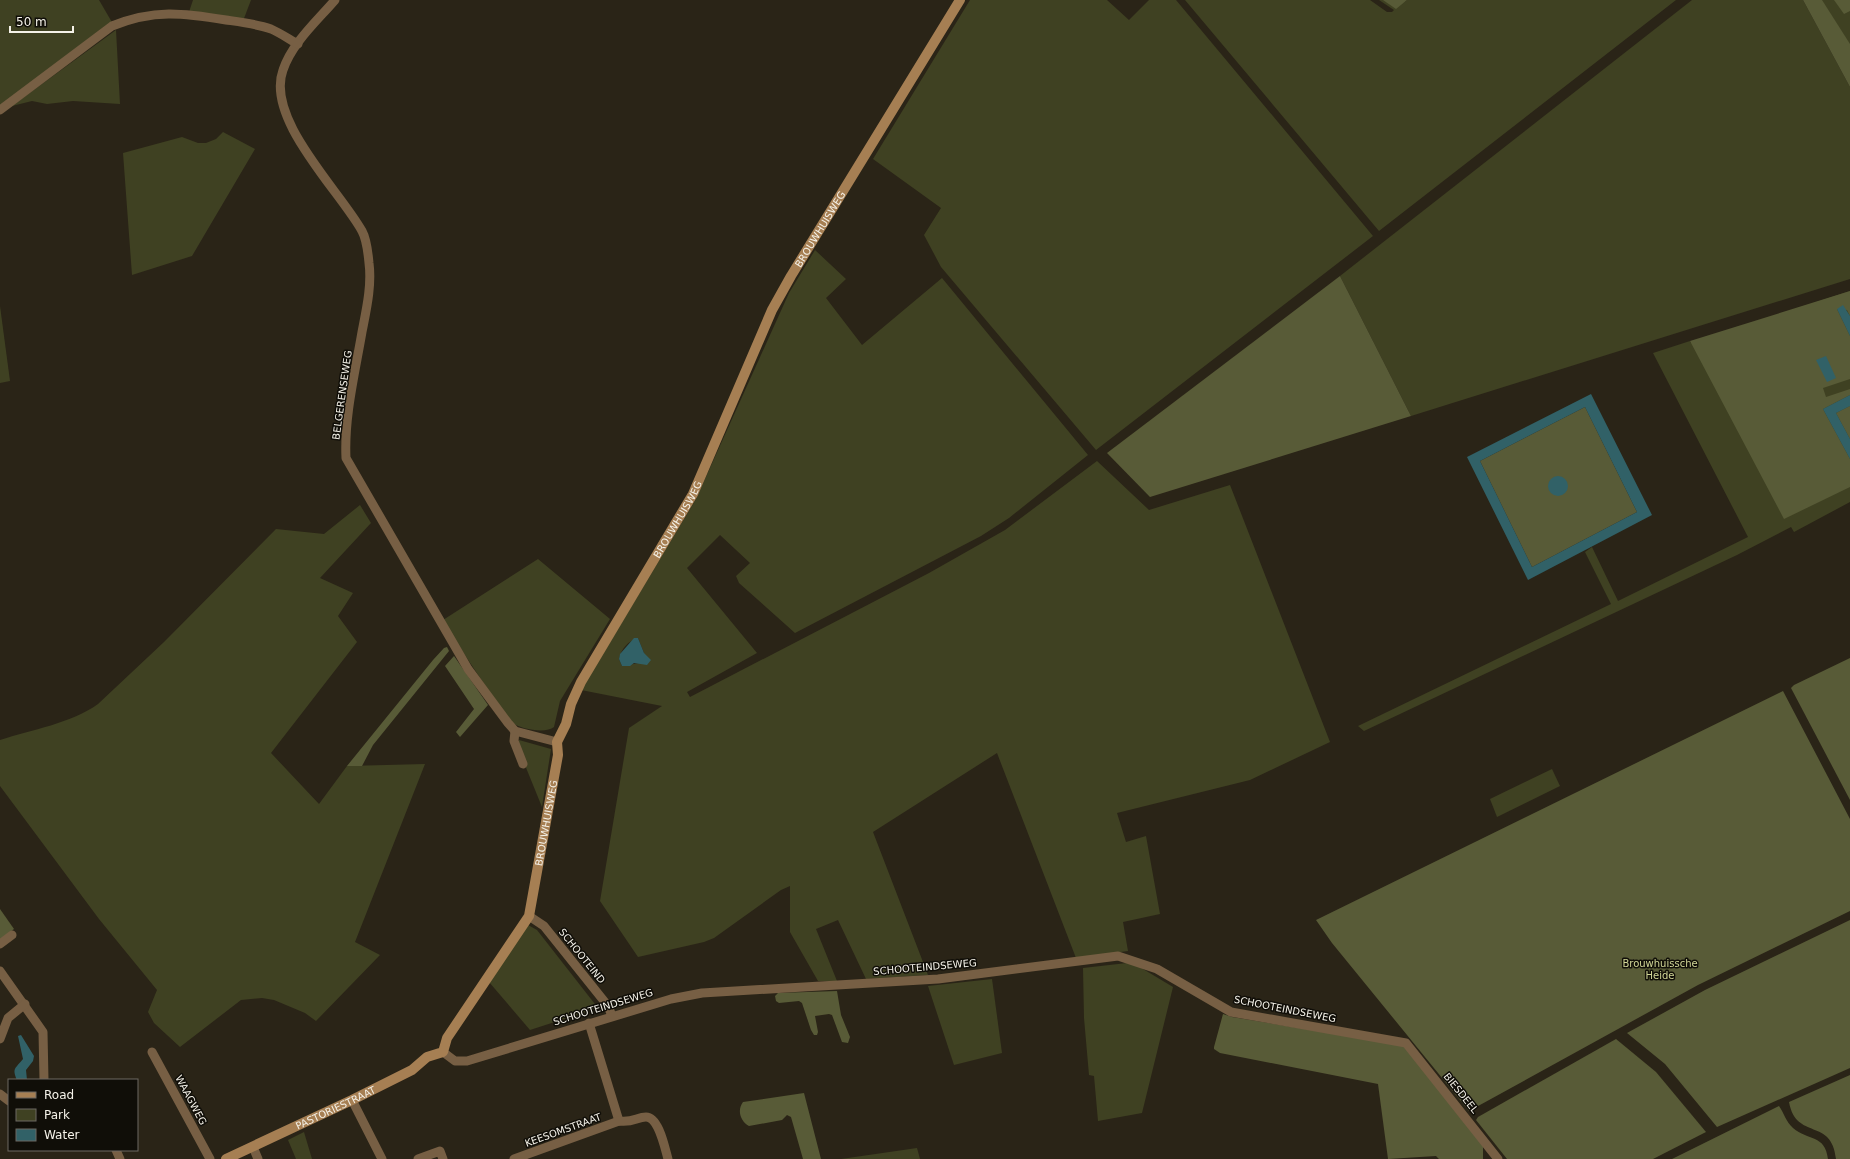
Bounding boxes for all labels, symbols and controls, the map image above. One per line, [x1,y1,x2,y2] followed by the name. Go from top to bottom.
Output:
[10,8,73,34] scale bar
[16,15,47,29] text: 50 m
[792,189,847,269] street label: BROUWHUISWEG
[330,350,354,440] street label: BELGERENSEWEG
[651,479,703,560] street label: BROUWHUISWEG
[533,779,559,867] street label: BROUWHUISWEG
[557,926,608,986] street label: SCHOOTEIND
[873,957,977,977] street label: SCHOOTEINDSEWEG
[1622,958,1698,981] park label: Brouwhuissche Heide
[552,987,654,1027] street label: SCHOOTEINDSEWEG
[1233,994,1337,1024] street label: SCHOOTEINDSEWEG
[1441,1071,1481,1116] street label: BIESDEEL
[173,1073,209,1127] street label: WAAGWEG
[8,1079,138,1151] legend
[294,1083,378,1131] street label: PASTORIESTRAAT
[44,1088,74,1102] text: Road
[44,1108,70,1122] text: Park
[523,1111,603,1149] street label: KEESOMSTRAAT
[44,1128,80,1142] text: Water

